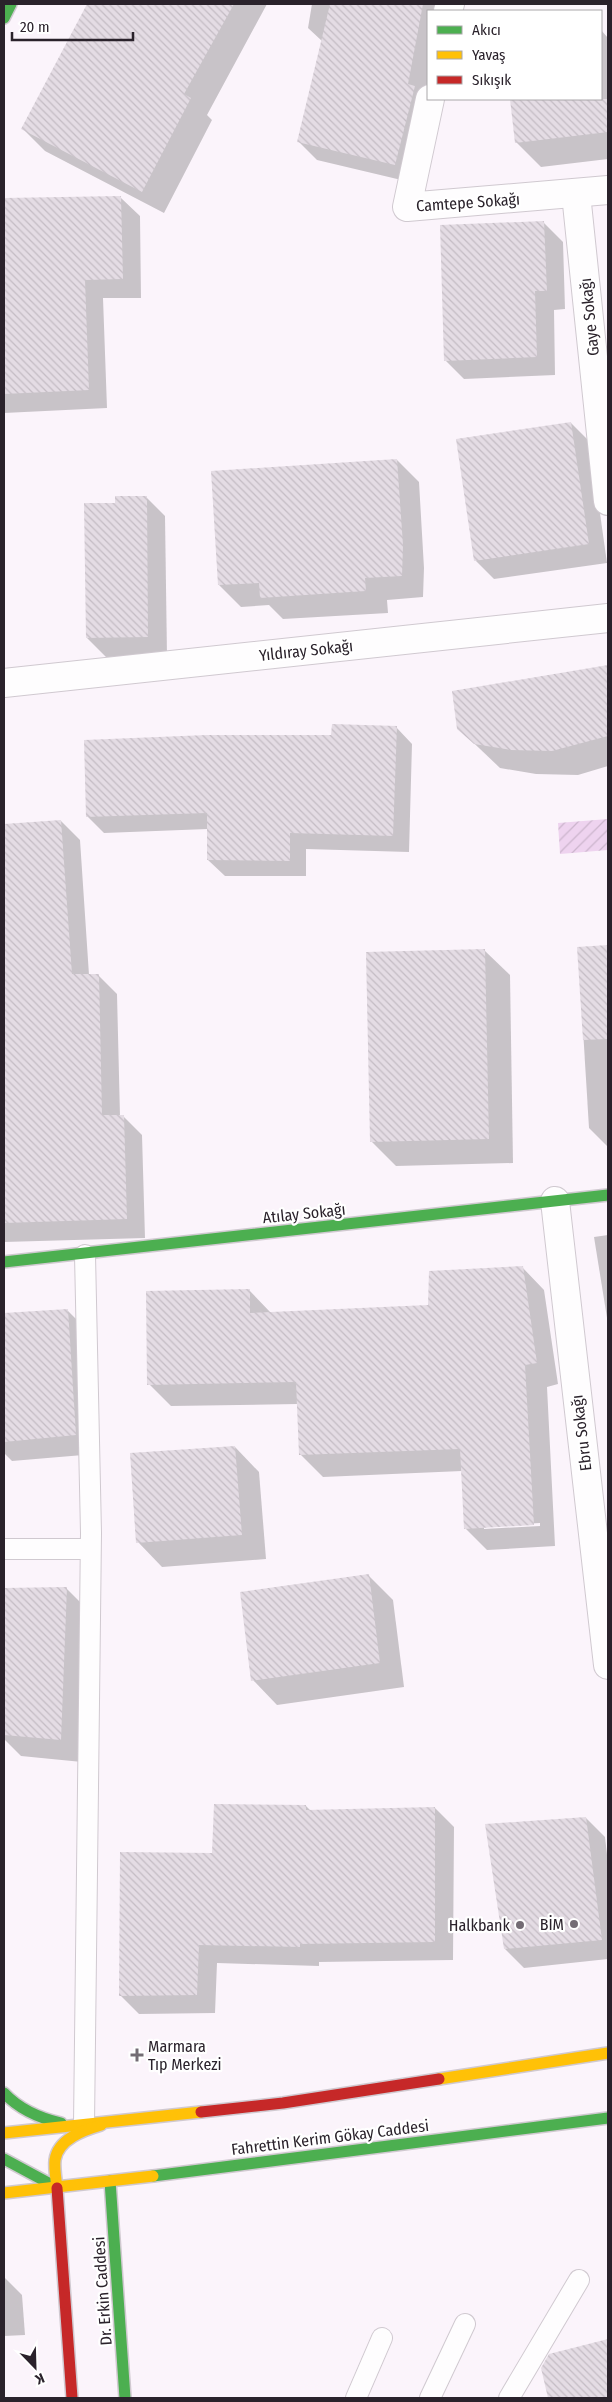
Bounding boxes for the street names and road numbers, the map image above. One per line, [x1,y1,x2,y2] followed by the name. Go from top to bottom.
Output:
[416,189,521,216] street label: Camtepe Sokağı
[576,277,603,357] street label: Gaye Sokağı
[258,636,354,665] street label: Yıldıray Sokağı
[262,1200,346,1227] street label: Atılay Sokağı
[567,1394,596,1472] street label: Ebru Sokağı
[230,2116,430,2159] street label: Fahrettin Kerim Gökay Caddesi
[89,2236,116,2346] street label: Dr. Erkin Caddesi

